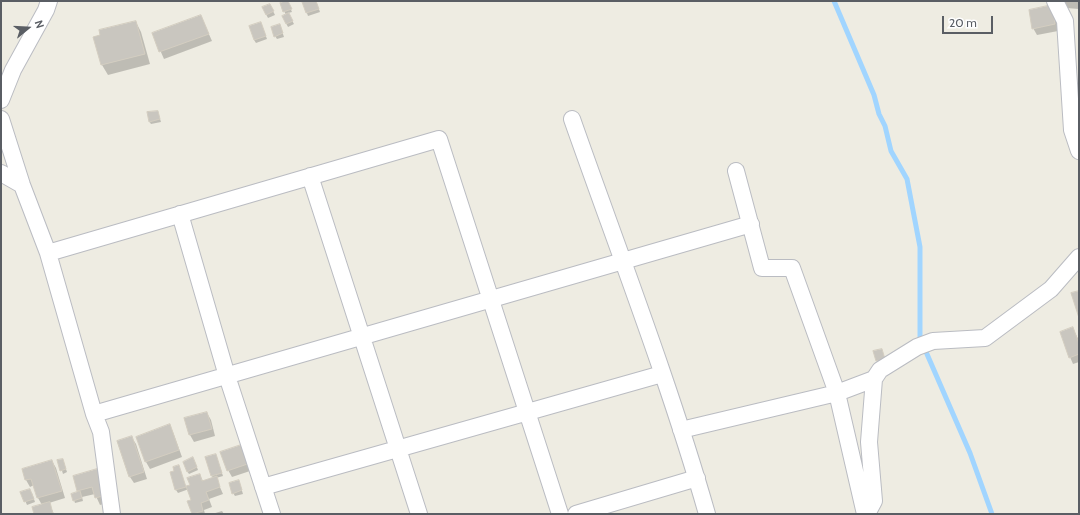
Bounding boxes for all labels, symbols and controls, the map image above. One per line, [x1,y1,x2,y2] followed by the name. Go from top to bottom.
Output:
[8,8,48,48] north arrow
[944,8,995,34] scale bar
[949,15,977,30] text: 20 m
[32,18,47,30] text: N

